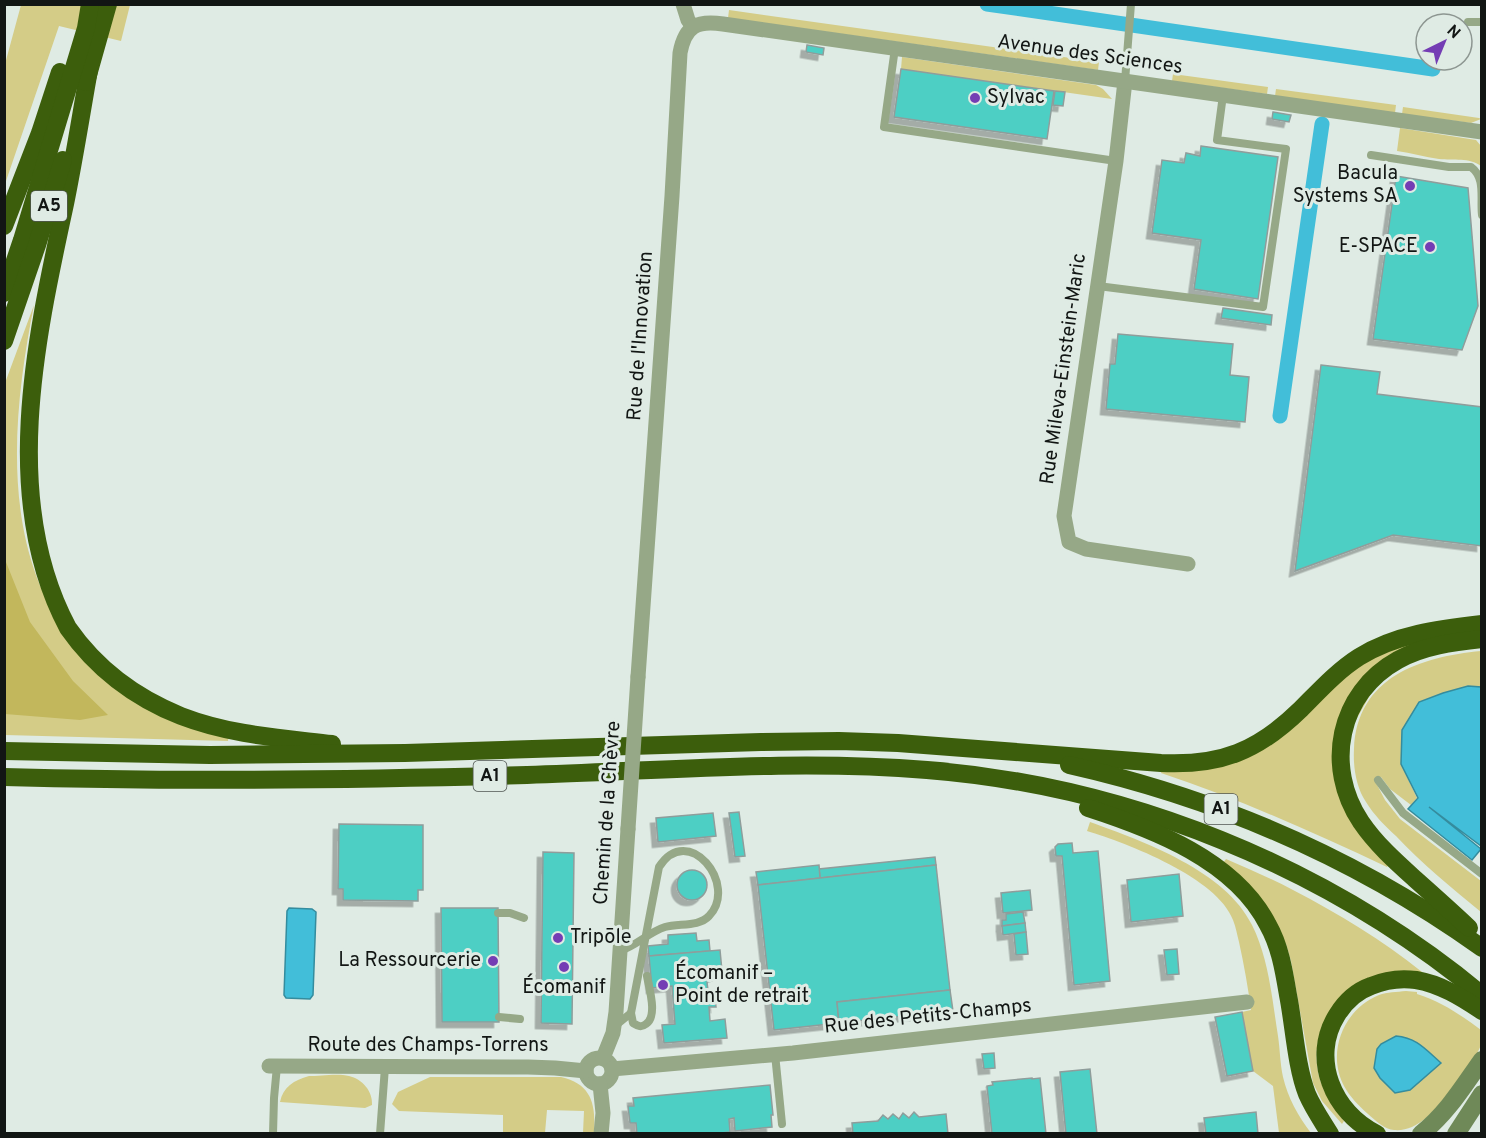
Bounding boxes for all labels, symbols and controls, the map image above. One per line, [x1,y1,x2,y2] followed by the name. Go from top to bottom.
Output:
[1414,12,1474,72] north arrow
[1442,21,1464,44] text: N
[996,29,1184,81] street label: Avenue des Sciences
[987,85,1045,111] place label: Sylvac
[968,91,982,105] marker: Sylvac
[1293,161,1398,210] place label: Bacula Systems SA
[1403,179,1417,193] marker: Bacula Systems SA
[31,191,67,221] road number: A5
[1339,234,1418,260] place label: E-SPACE
[1423,240,1437,254] marker: E-SPACE
[622,250,660,422] street label: Rue de l'Innovation
[1035,252,1093,486] street label: Rue Mileva-Einstein-Maric
[589,720,627,906] street label: Chemin de la Chèvre
[474,761,506,791] road number: A1
[1204,794,1238,824] road number: A1
[570,925,631,951] place label: Tripōle
[551,931,565,945] marker: Tripōle
[338,948,481,974] place label: La Ressourcerie
[486,954,500,968] marker: La Ressourcerie
[675,959,809,1010] place label: Écomanif – Point de retrait
[557,960,571,974] marker: Écomanif
[522,973,606,1001] place label: Écomanif
[656,978,670,992] marker: Écomanif – Point de retrait
[823,993,1033,1041] street label: Rue des Petits-Champs
[307,1033,549,1059] street label: Route des Champs-Torrens

